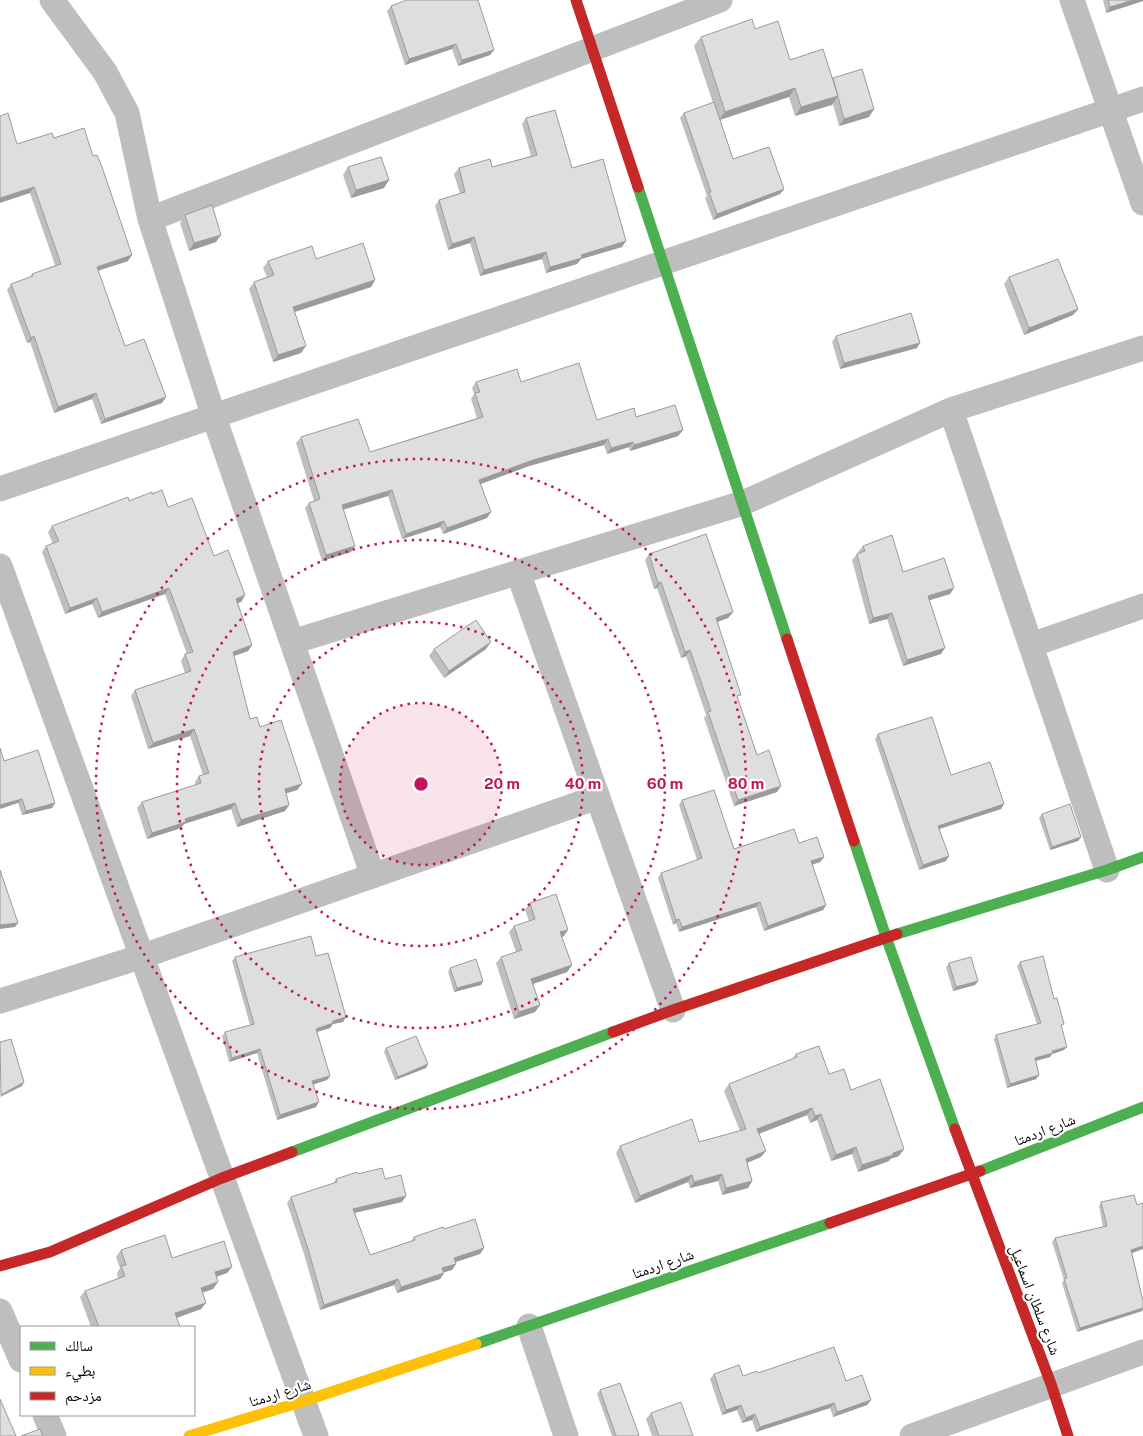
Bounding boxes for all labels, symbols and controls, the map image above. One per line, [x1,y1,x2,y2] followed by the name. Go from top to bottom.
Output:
[412,775,430,793] centre of rings
[484,775,520,792] text: 20 m
[565,775,601,792] text: 40 m
[647,775,683,792] text: 60 m
[728,775,764,792] text: 80 m
[1012,1110,1078,1151] street label: شارع اردمتا
[1005,1242,1064,1358] street label: شارع سلطان اسماعيل
[630,1245,697,1284] street label: شارع اردمتا
[20,1326,195,1416] legend
[65,1337,93,1354] text: سالك
[65,1362,95,1383] text: بطيء
[247,1375,314,1412] street label: شارع اردمتا
[65,1387,102,1406] text: مزدحم

